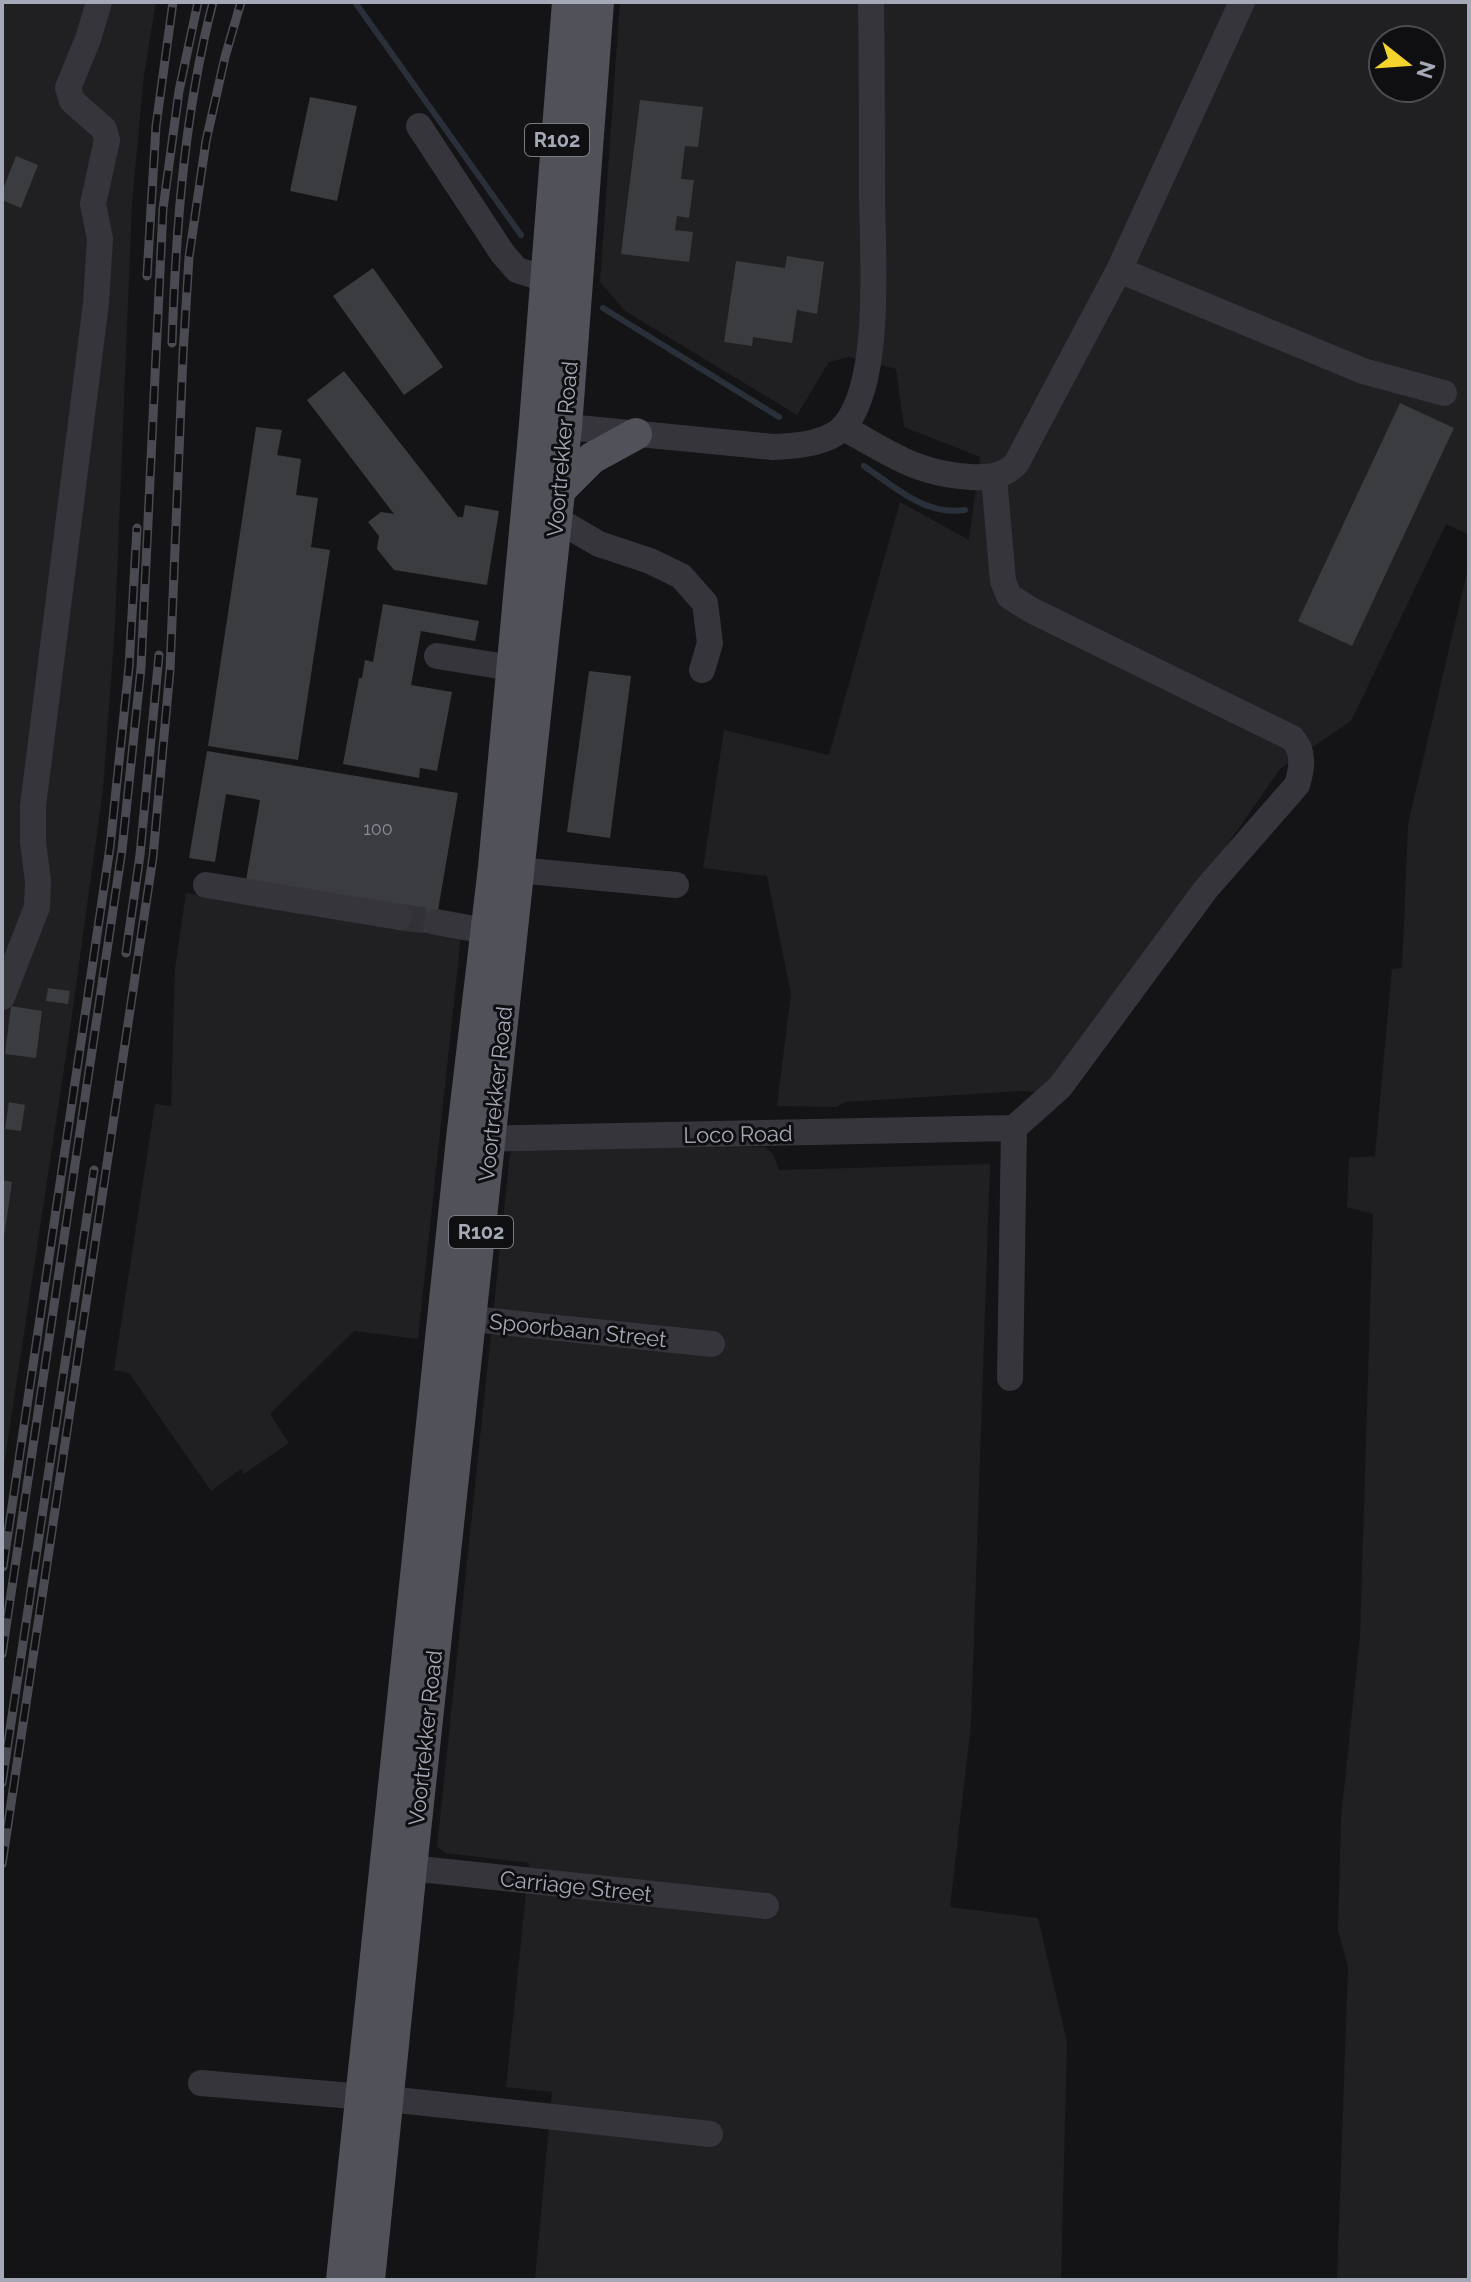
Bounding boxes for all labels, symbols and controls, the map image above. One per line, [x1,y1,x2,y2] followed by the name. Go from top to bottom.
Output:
[1367,24,1447,104] north arrow
[1411,58,1441,82] text: N
[525,124,589,156] road number: R102
[541,360,583,538] street label: Voortrekker Road
[363,818,393,839] house number: 100
[473,1005,517,1183] street label: Voortrekker Road
[683,1120,793,1148] street label: Loco Road
[449,1216,513,1248] road number: R102
[488,1308,668,1352] street label: Spoorbaan Street
[403,1649,447,1827] street label: Voortrekker Road
[499,1865,654,1907] street label: Carriage Street

